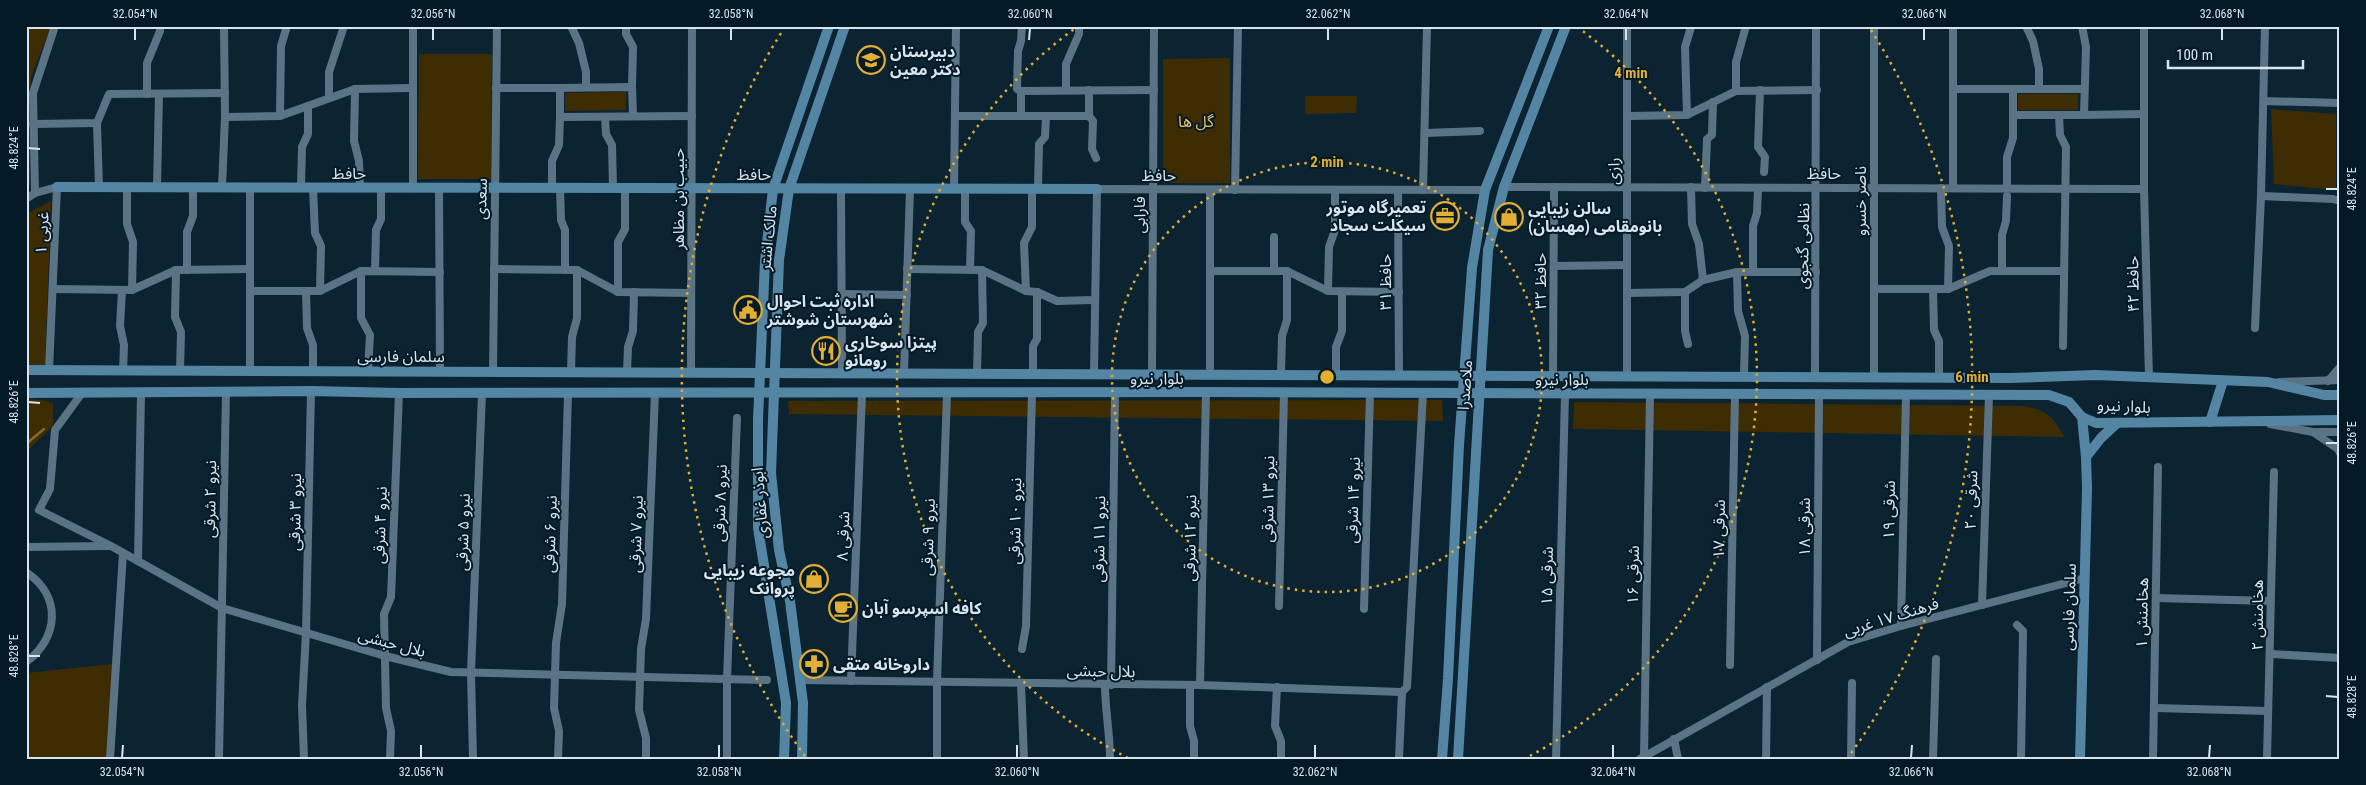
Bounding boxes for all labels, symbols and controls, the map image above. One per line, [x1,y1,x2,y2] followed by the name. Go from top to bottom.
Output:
[113,7,157,21] text: 32.054°N
[411,7,455,21] text: 32.056°N
[709,7,753,21] text: 32.058°N
[1008,7,1052,21] text: 32.060°N
[1306,7,1350,21] text: 32.062°N
[1604,7,1648,21] text: 32.064°N
[1902,7,1946,21] text: 32.066°N
[2200,7,2244,21] text: 32.068°N
[2168,38,2304,70] scale bar
[890,42,961,79] place label: دبیرستان دکتر معین
[856,45,886,75] school or university icon: دبیرستان دکتر معین
[2176,46,2213,64] text: 100 m
[1614,64,1648,82] text: 4 min
[1178,112,1214,131] park label: گل ها
[7,126,21,170] text: 48.824°E
[669,148,688,251] street label: حبیب بن مظاهر
[1310,153,1344,171] text: 2 min
[1604,157,1623,185] street label: رازی
[332,164,366,183] street label: حافظ
[1807,164,1841,183] street label: حافظ
[737,165,771,184] street label: حافظ
[1142,166,1176,185] street label: حافظ
[1851,166,1870,236] street label: ناصر خسرو
[2345,167,2359,211] text: 48.824°E
[471,178,491,220] street label: سعدی
[1130,196,1149,234] street label: فارابی
[1325,198,1426,235] place label: تعمیرگاه موتور سیکلت سجاد
[1528,199,1662,236] place label: سالن زیبایی بانومقامی (مهسان)
[1430,201,1460,231] office icon: تعمیرگاه موتور سیکلت سجاد
[1494,202,1524,232] shop icon: سالن زیبایی بانومقامی (مهسان)
[1793,203,1813,289] street label: نظامی گنجوی
[755,205,781,272] street label: مالک اشتر
[31,211,53,255] street label: ۱ غربی
[1531,253,1550,309] street label: حافظ ۳۲
[1376,254,1395,310] street label: حافظ ۳۱
[2123,256,2143,312] street label: حافظ ۴۲
[766,292,893,329] place label: اداره ثبت احوال شهرستان شوشتر
[733,295,763,325] public building icon: اداره ثبت احوال شهرستان شوشتر
[845,333,937,370] place label: پیتزا سوخاری رومانو
[811,336,841,366] restaurant icon: پیتزا سوخاری رومانو
[357,347,445,366] street label: سلمان فارسی
[1454,359,1476,411] street label: ملاصدرا
[1318,368,1336,386] centre of rings
[1955,368,1989,386] text: 6 min
[1130,369,1184,388] street label: بلوار نیرو
[1535,370,1589,389] street label: بلوار نیرو
[7,380,21,424] text: 48.826°E
[2097,395,2151,417] street label: بلوار نیرو
[2345,421,2359,465] text: 48.826°E
[1258,455,1278,543] street label: نیرو ۱۳ شرقی
[1342,456,1364,544] street label: نیرو ۱۴ شرقی
[200,460,220,538] street label: نیرو ۲ شرقی
[709,464,731,542] street label: نیرو ۸ شرقی
[747,467,773,539] street label: ابوذر غفاری
[1960,470,1982,530] street label: ۲۰ شرقی
[285,473,305,551] street label: نیرو ۳ شرقی
[1005,477,1025,565] street label: نیرو ۱۰ شرقی
[1879,480,1899,540] street label: ۱۹ شرقی
[369,486,391,564] street label: نیرو ۴ شرقی
[452,493,474,571] street label: نیرو ۵ شرقی
[1180,494,1200,582] street label: نیرو ۱۲ شرقی
[539,495,561,573] street label: نیرو ۶ شرقی
[625,495,647,573] street label: نیرو ۷ شرقی
[1089,495,1109,583] street label: نیرو ۱۱ شرقی
[1795,497,1814,557] street label: ۱۸ شرقی
[917,498,939,576] street label: نیرو ۹ شرقی
[1709,499,1729,559] street label: ۱۷ شرقی
[833,511,853,561] street label: ۸ شرقی
[1623,545,1643,605] street label: ۱۶ شرقی
[1537,546,1557,606] street label: ۱۵ شرقی
[704,561,795,598] place label: مجوعه زیبایی پروانک
[2058,563,2080,651] street label: سلمان فارسی
[799,564,829,594] shop icon: مجوعه زیبایی پروانک
[2132,577,2152,649] street label: هخامنش ۱
[2248,579,2267,651] street label: هخامنش ۲
[828,593,858,623] cafe icon: کافه اسپرسو آبان
[1841,593,1941,641] street label: فرهنگ ۱۷ غربی
[862,598,982,618] place label: کافه اسپرسو آبان
[356,625,428,662] street label: بلال حبشی
[7,634,21,678] text: 48.828°E
[799,649,829,679] pharmacy icon: داروخانه متقی
[833,655,930,674] place label: داروخانه متقی
[1066,661,1136,682] street label: بلال حبشی
[2345,675,2359,719] text: 48.828°E
[100,765,144,779] text: 32.054°N
[399,765,443,779] text: 32.056°N
[697,765,741,779] text: 32.058°N
[995,765,1039,779] text: 32.060°N
[1293,765,1337,779] text: 32.062°N
[1591,765,1635,779] text: 32.064°N
[1889,765,1933,779] text: 32.066°N
[2187,765,2231,779] text: 32.068°N

